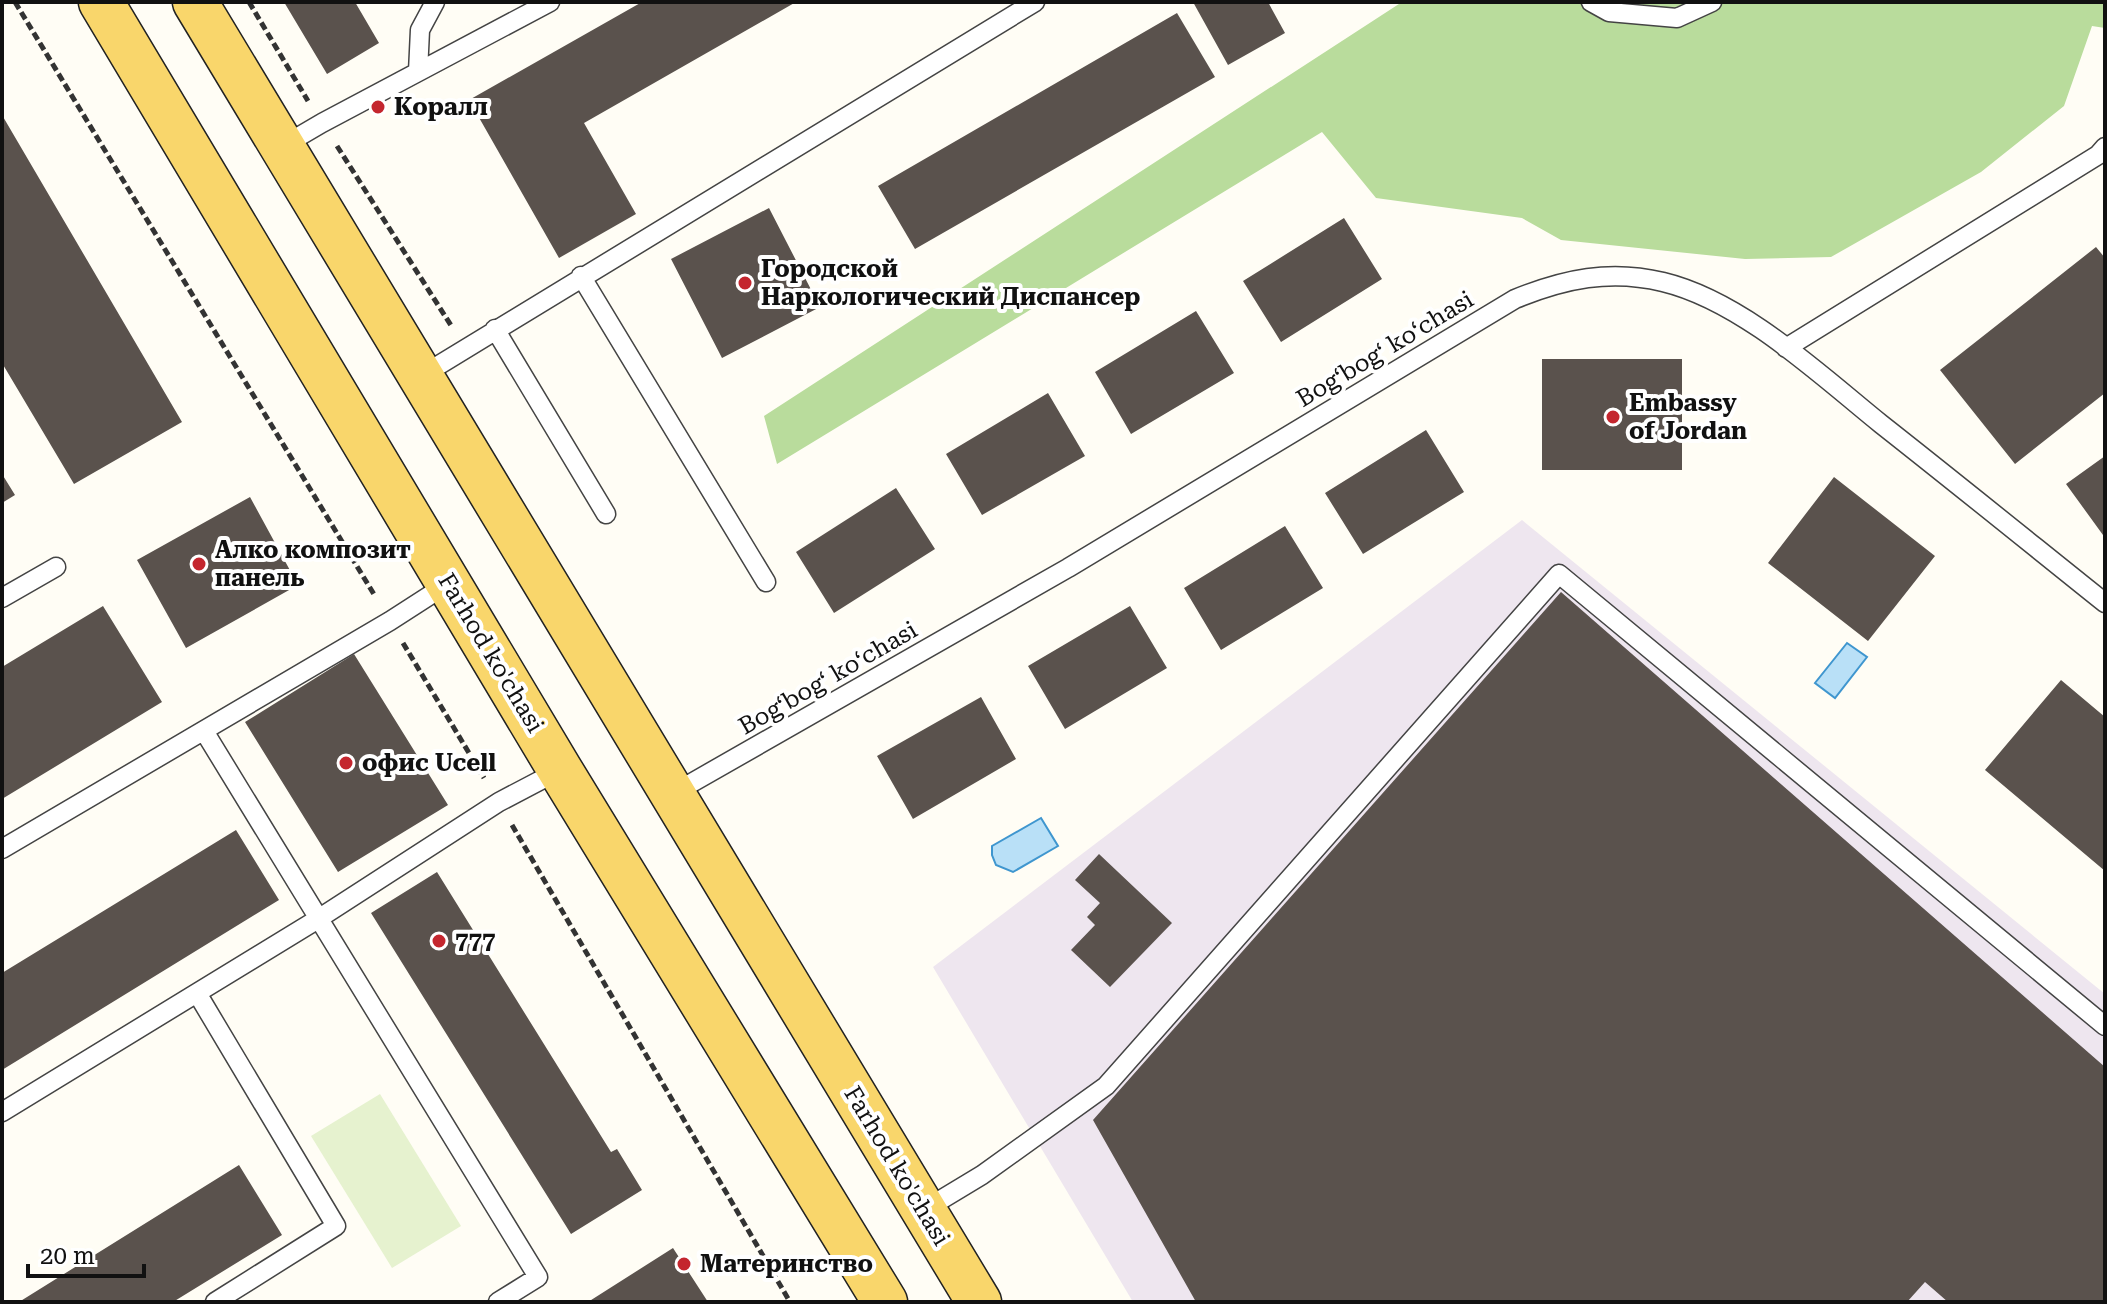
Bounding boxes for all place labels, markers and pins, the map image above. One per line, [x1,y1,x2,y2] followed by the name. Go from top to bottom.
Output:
[394,93,488,121] place label: Коралл
[369,98,387,116] marker: Коралл
[761,255,1140,311] place label: Городской Наркологический Диспансер
[736,274,754,292] marker: Городской Наркологический Диспансер
[1629,389,1747,445] place label: Embassy of Jordan
[1604,408,1622,426] marker: Embassy of Jordan
[215,536,411,592] place label: Алко композит панель
[190,555,208,573] marker: Алко композит панель
[362,749,496,777] place label: офис Ucell
[337,754,355,772] marker: офис Ucell
[455,927,495,955] place label: 777
[430,932,448,950] marker: 777
[700,1250,873,1278] place label: Материнство
[675,1255,693,1273] marker: Материнство

